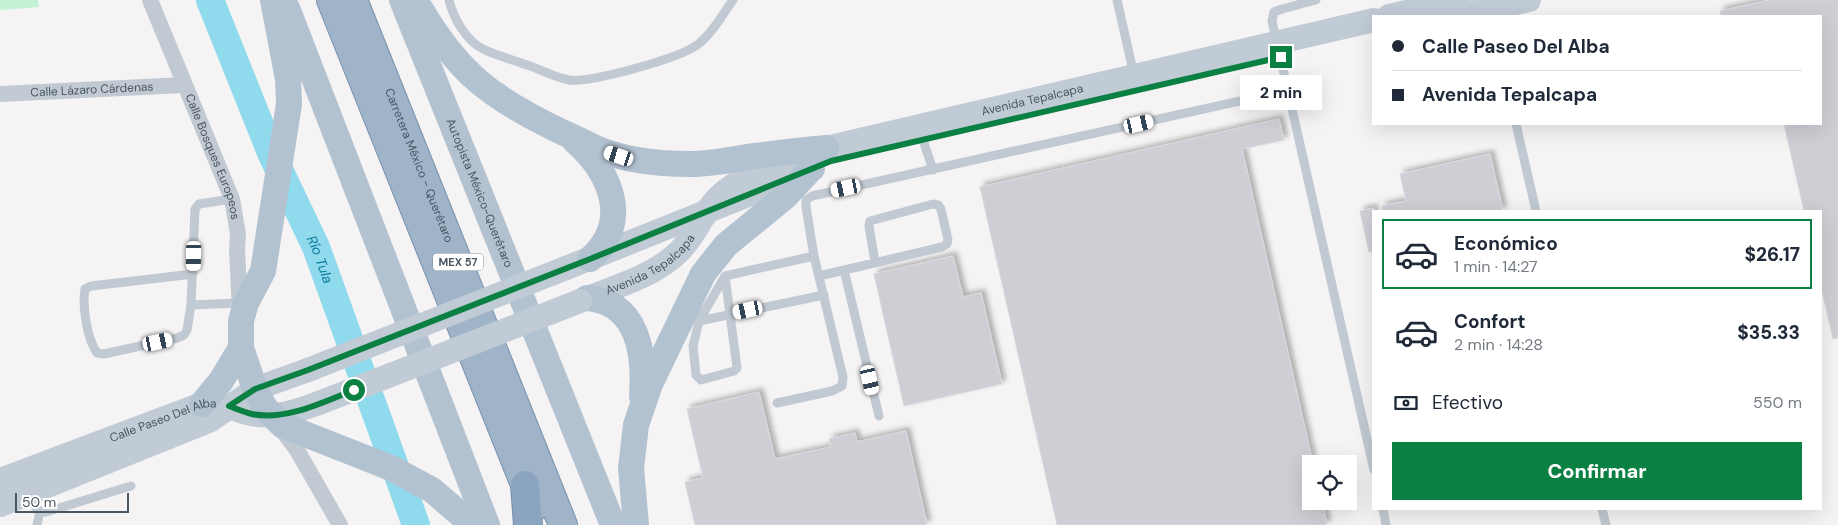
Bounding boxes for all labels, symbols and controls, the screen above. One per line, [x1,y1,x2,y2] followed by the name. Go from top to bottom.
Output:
[1422,34,1610,59] text: Calle Paseo Del Alba
[1270,46,1292,68] route end
[1240,74,1322,110] callout: 2 min
[30,79,154,101] street label: Calle Lázaro Cárdenas
[980,80,1085,119] street label: Avenida Tepalcapa
[1260,82,1302,103] text: 2 min
[1422,82,1597,107] text: Avenida Tepalcapa
[381,86,457,245] street label: Carretera México - Querétaro
[181,91,243,221] street label: Calle Bosques Europeos
[1122,113,1155,135] car
[442,116,517,270] street label: Autopista México-Querétaro
[602,144,635,168] car
[829,178,862,198] car
[603,231,698,298] street label: Avenida Tepalcapa
[1454,231,1558,256] text: Económico
[303,232,337,286] water label: Río Tula
[1394,232,1439,277] icon: car
[186,241,201,271] car
[1745,242,1800,267] text: $26.17
[433,253,483,270] road number: MEX 57
[1454,256,1538,277] text: 1 min · 14:27
[731,300,764,320] car
[1454,309,1526,334] text: Confort
[1394,310,1439,355] icon: car
[1737,320,1800,345] text: $35.33
[141,332,174,352] car
[1454,334,1543,355] text: 2 min · 14:28
[859,364,880,396] car
[343,379,365,401] route start
[1392,389,1420,417] icon: cash
[1432,390,1503,415] text: Efectivo
[1753,392,1802,413] text: 550 m
[107,395,217,446] street label: Calle Paseo Del Alba
[1392,442,1802,500] button: Confirmar
[1302,455,1357,510] map controls
[1302,455,1357,510] button: locate
[15,490,129,513] scale bar
[22,493,56,511] text: 50 m

